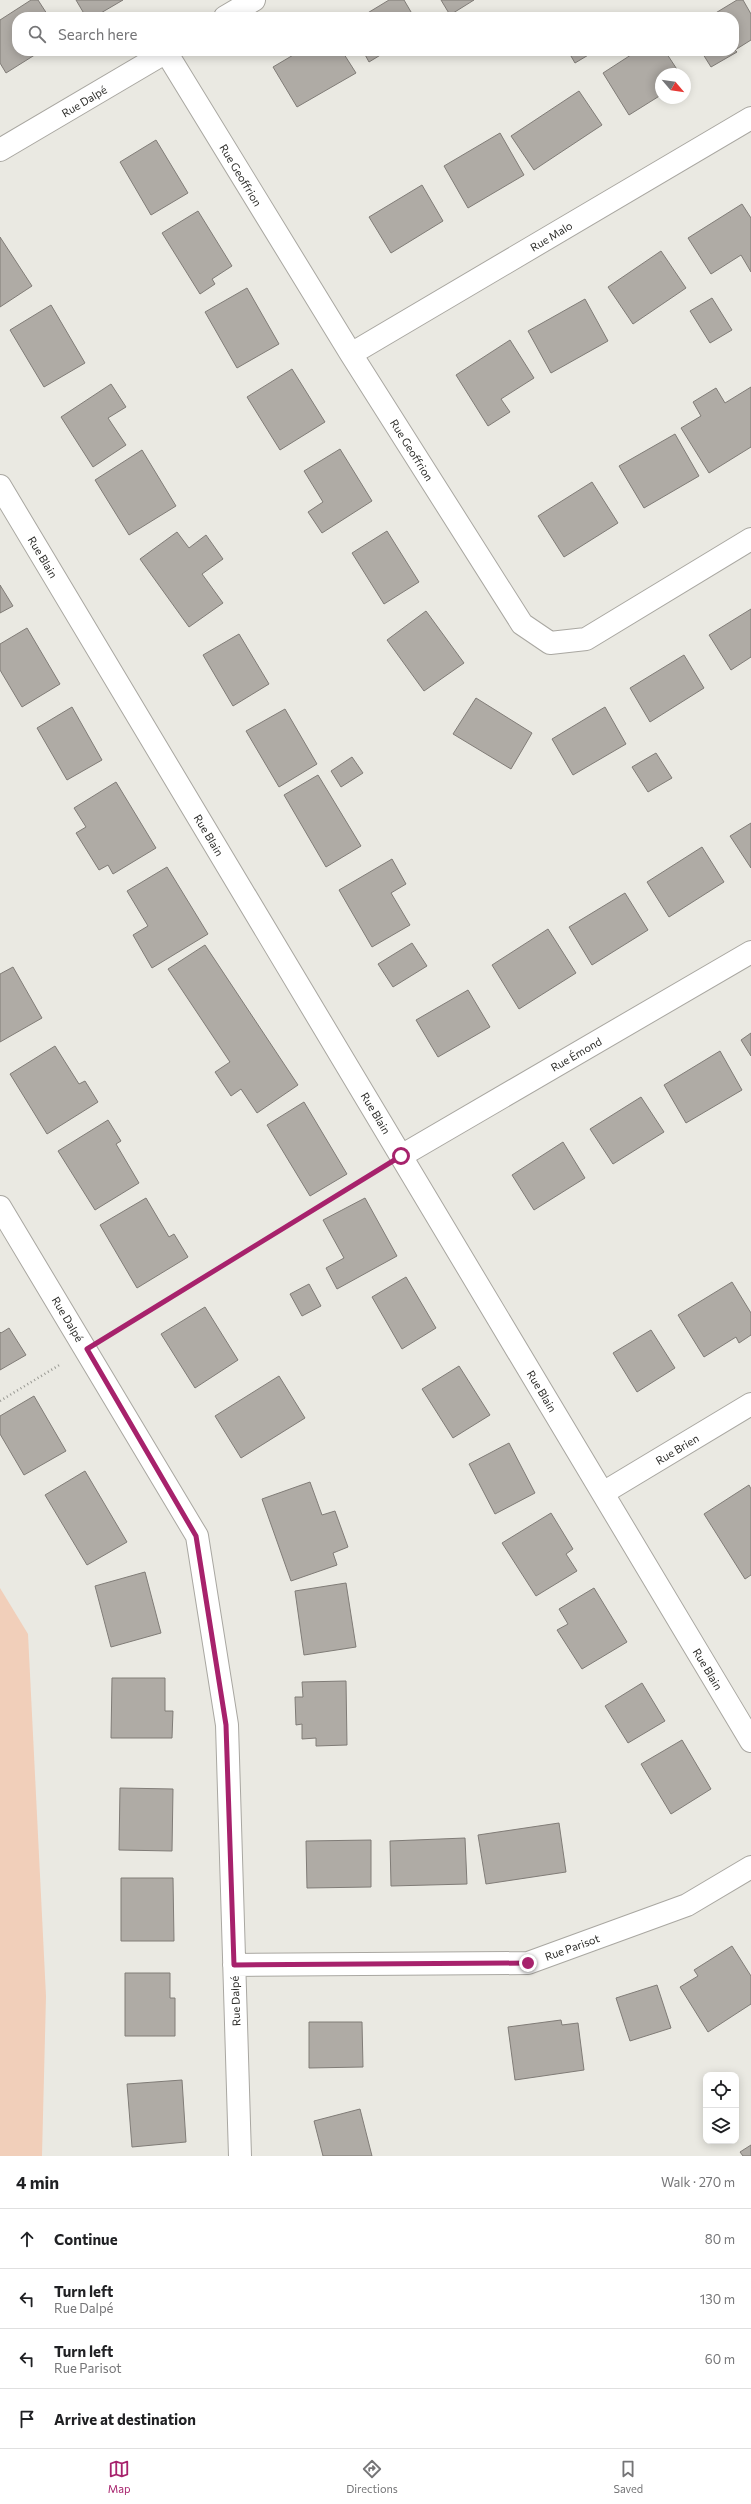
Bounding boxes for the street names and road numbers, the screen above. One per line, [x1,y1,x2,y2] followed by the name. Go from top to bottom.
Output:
[59,82,109,120] street label: Rue Dalpé
[217,142,265,208] street label: Rue Geoffrion
[528,218,575,254] street label: Rue Malo
[388,417,436,483] street label: Rue Geoffrion
[26,534,60,580] street label: Rue Blain
[192,812,226,858] street label: Rue Blain
[548,1033,604,1074] street label: Rue Émond
[359,1090,393,1136] street label: Rue Blain
[49,1294,87,1344] street label: Rue Dalpé
[525,1368,559,1414] street label: Rue Blain
[653,1431,701,1467] street label: Rue Brien
[691,1646,725,1692] street label: Rue Blain
[543,1931,602,1963] street label: Rue Parisot
[228,1975,242,2026] street label: Rue Dalpé

